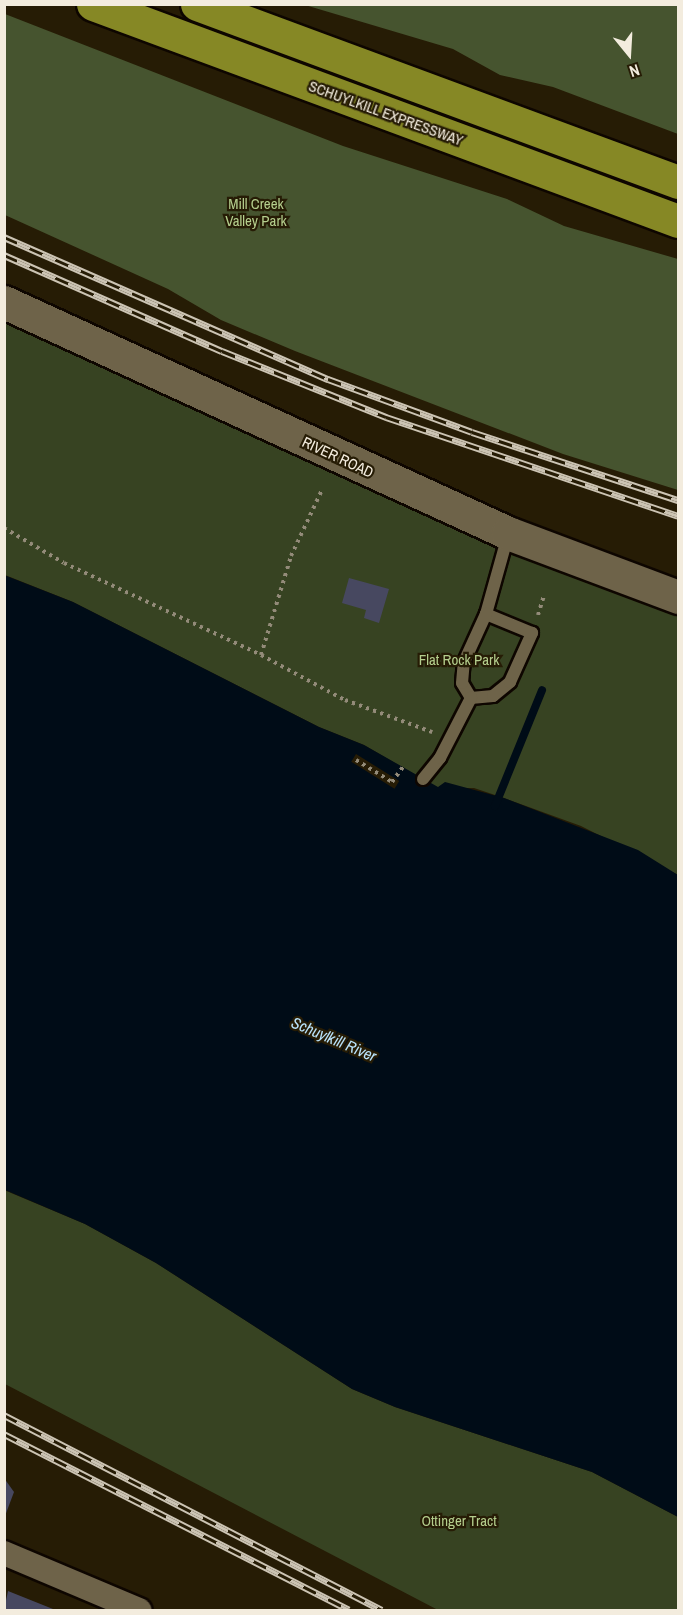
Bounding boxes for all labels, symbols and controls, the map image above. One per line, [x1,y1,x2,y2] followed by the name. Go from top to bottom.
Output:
[599,24,659,84] north arrow
[627,59,642,83] text: N
[306,77,466,149] street label: SCHUYLKILL EXPRESSWAY
[225,194,287,229] park label: Mill Creek Valley Park
[300,433,376,481] street label: RIVER ROAD
[419,651,499,669] park label: Flat Rock Park
[289,1013,379,1065] water label: Schuylkill River
[421,1512,497,1530] park label: Ottinger Tract

